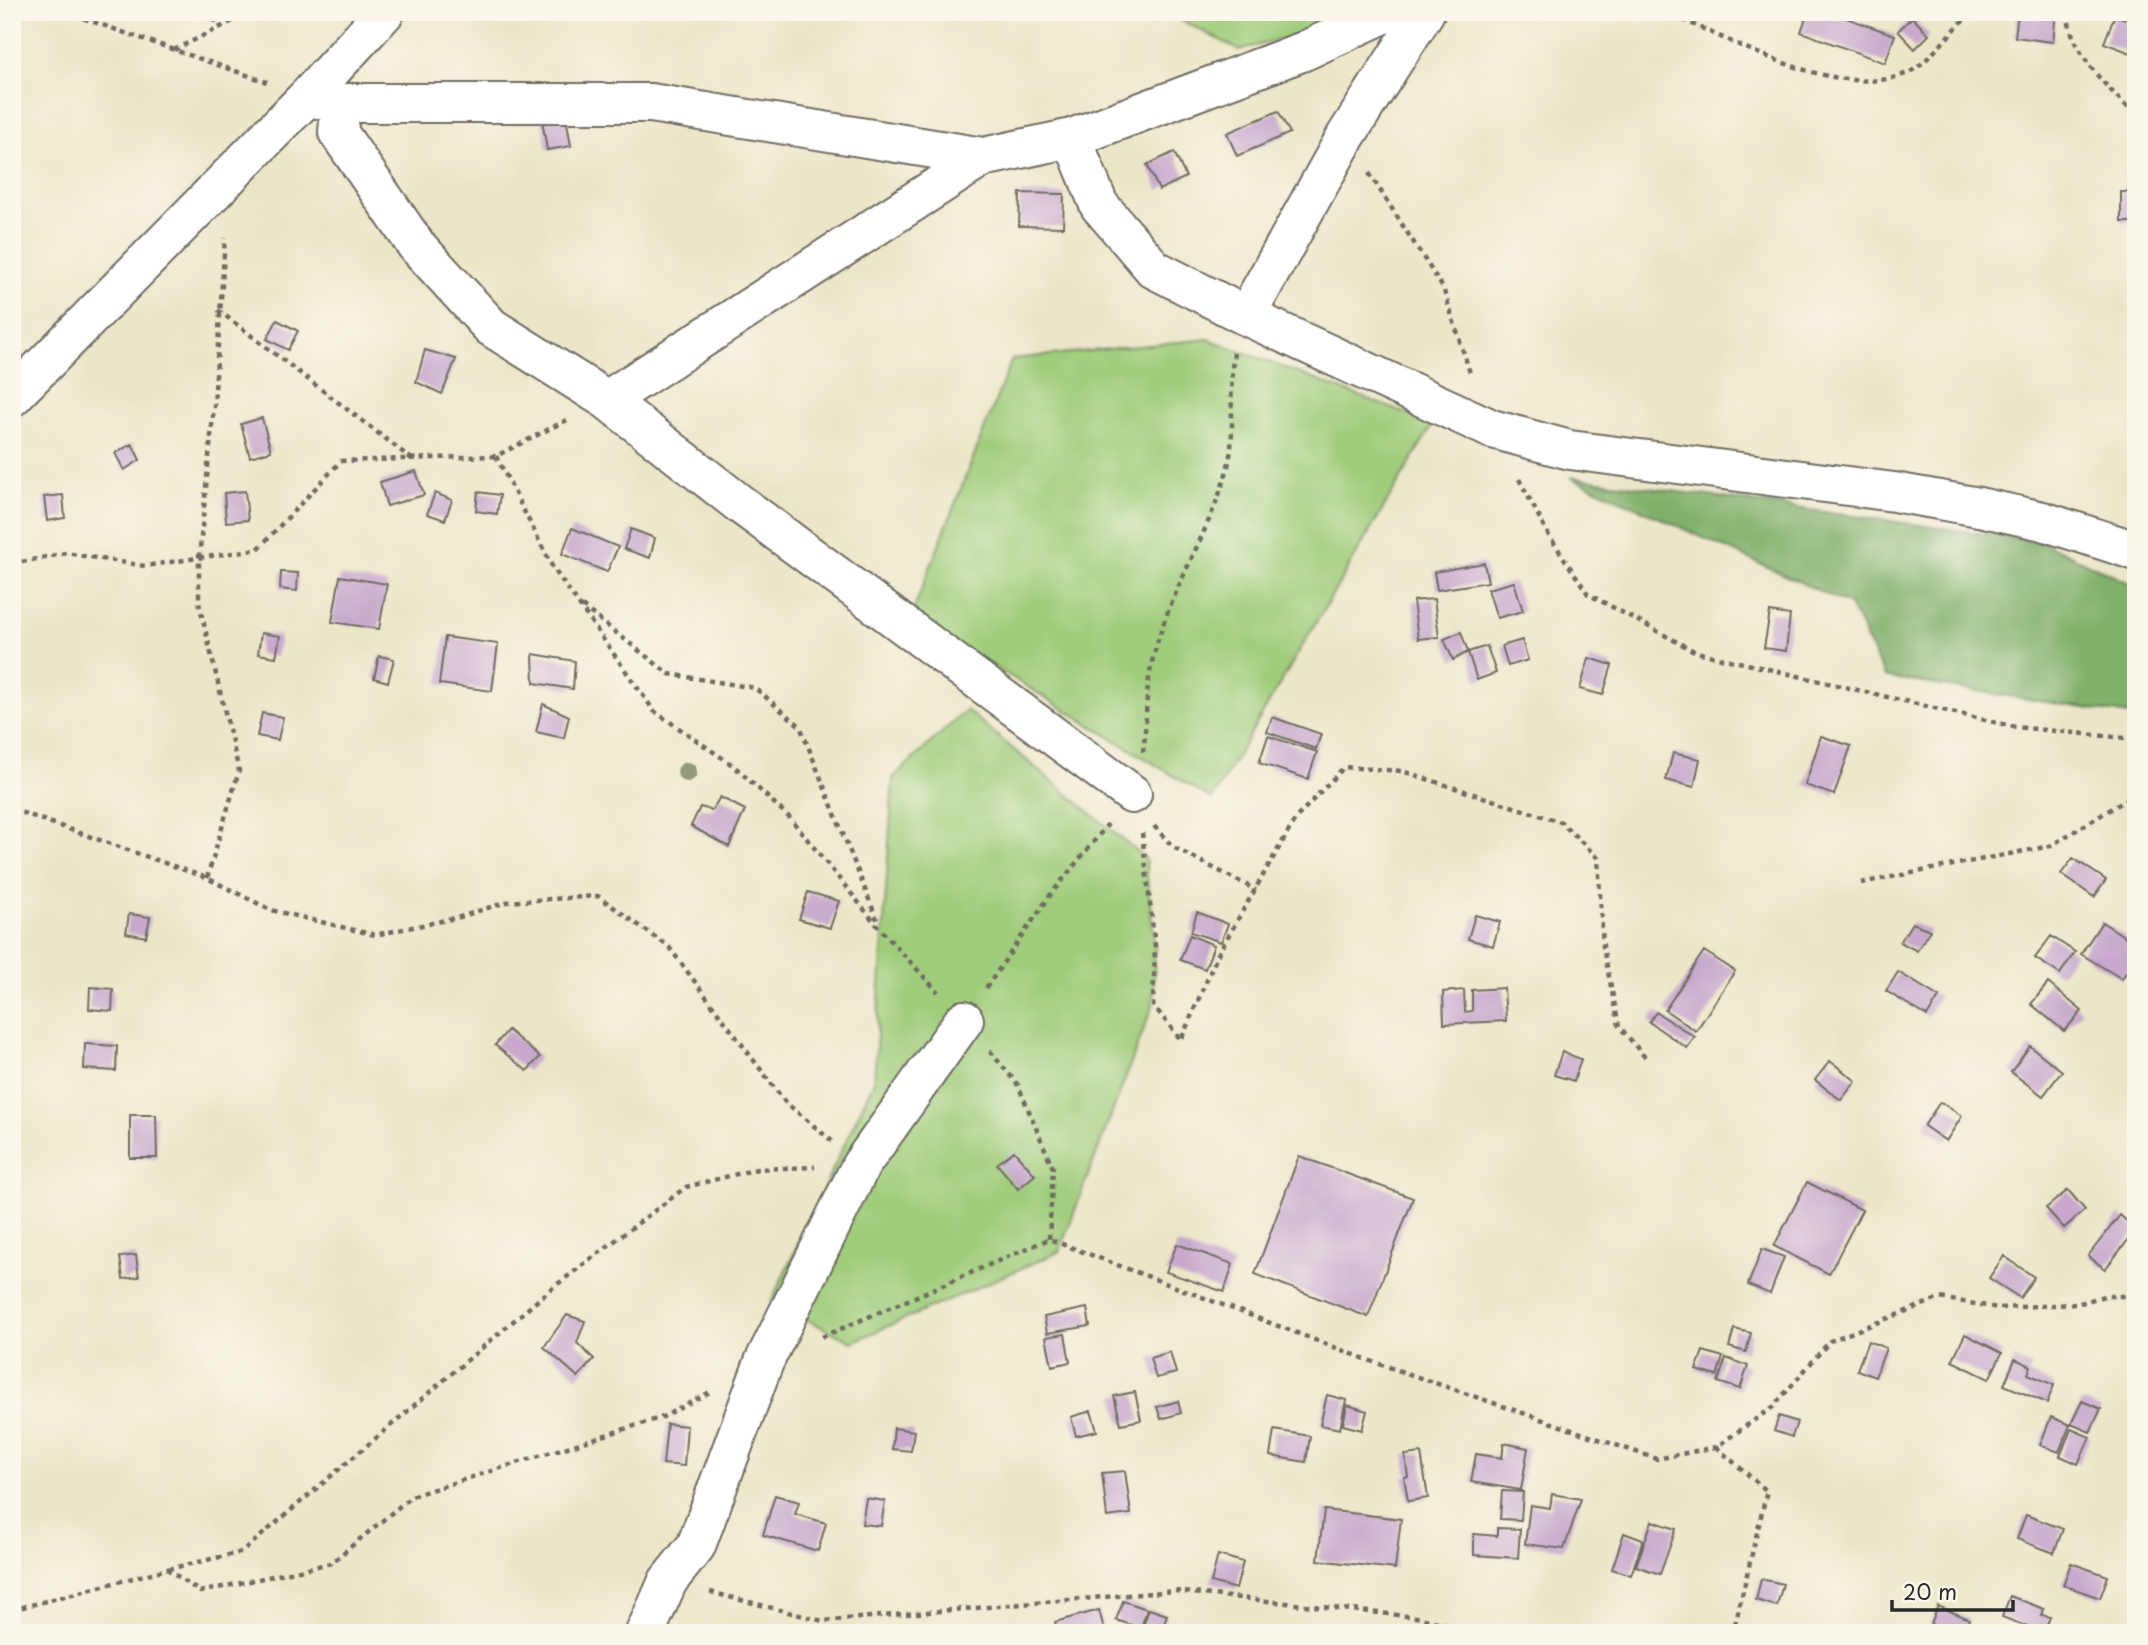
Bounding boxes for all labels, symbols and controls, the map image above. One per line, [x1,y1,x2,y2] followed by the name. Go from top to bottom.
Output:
[1892,1568,2013,1612] scale bar
[1903,1575,1957,1607] text: 20 m

